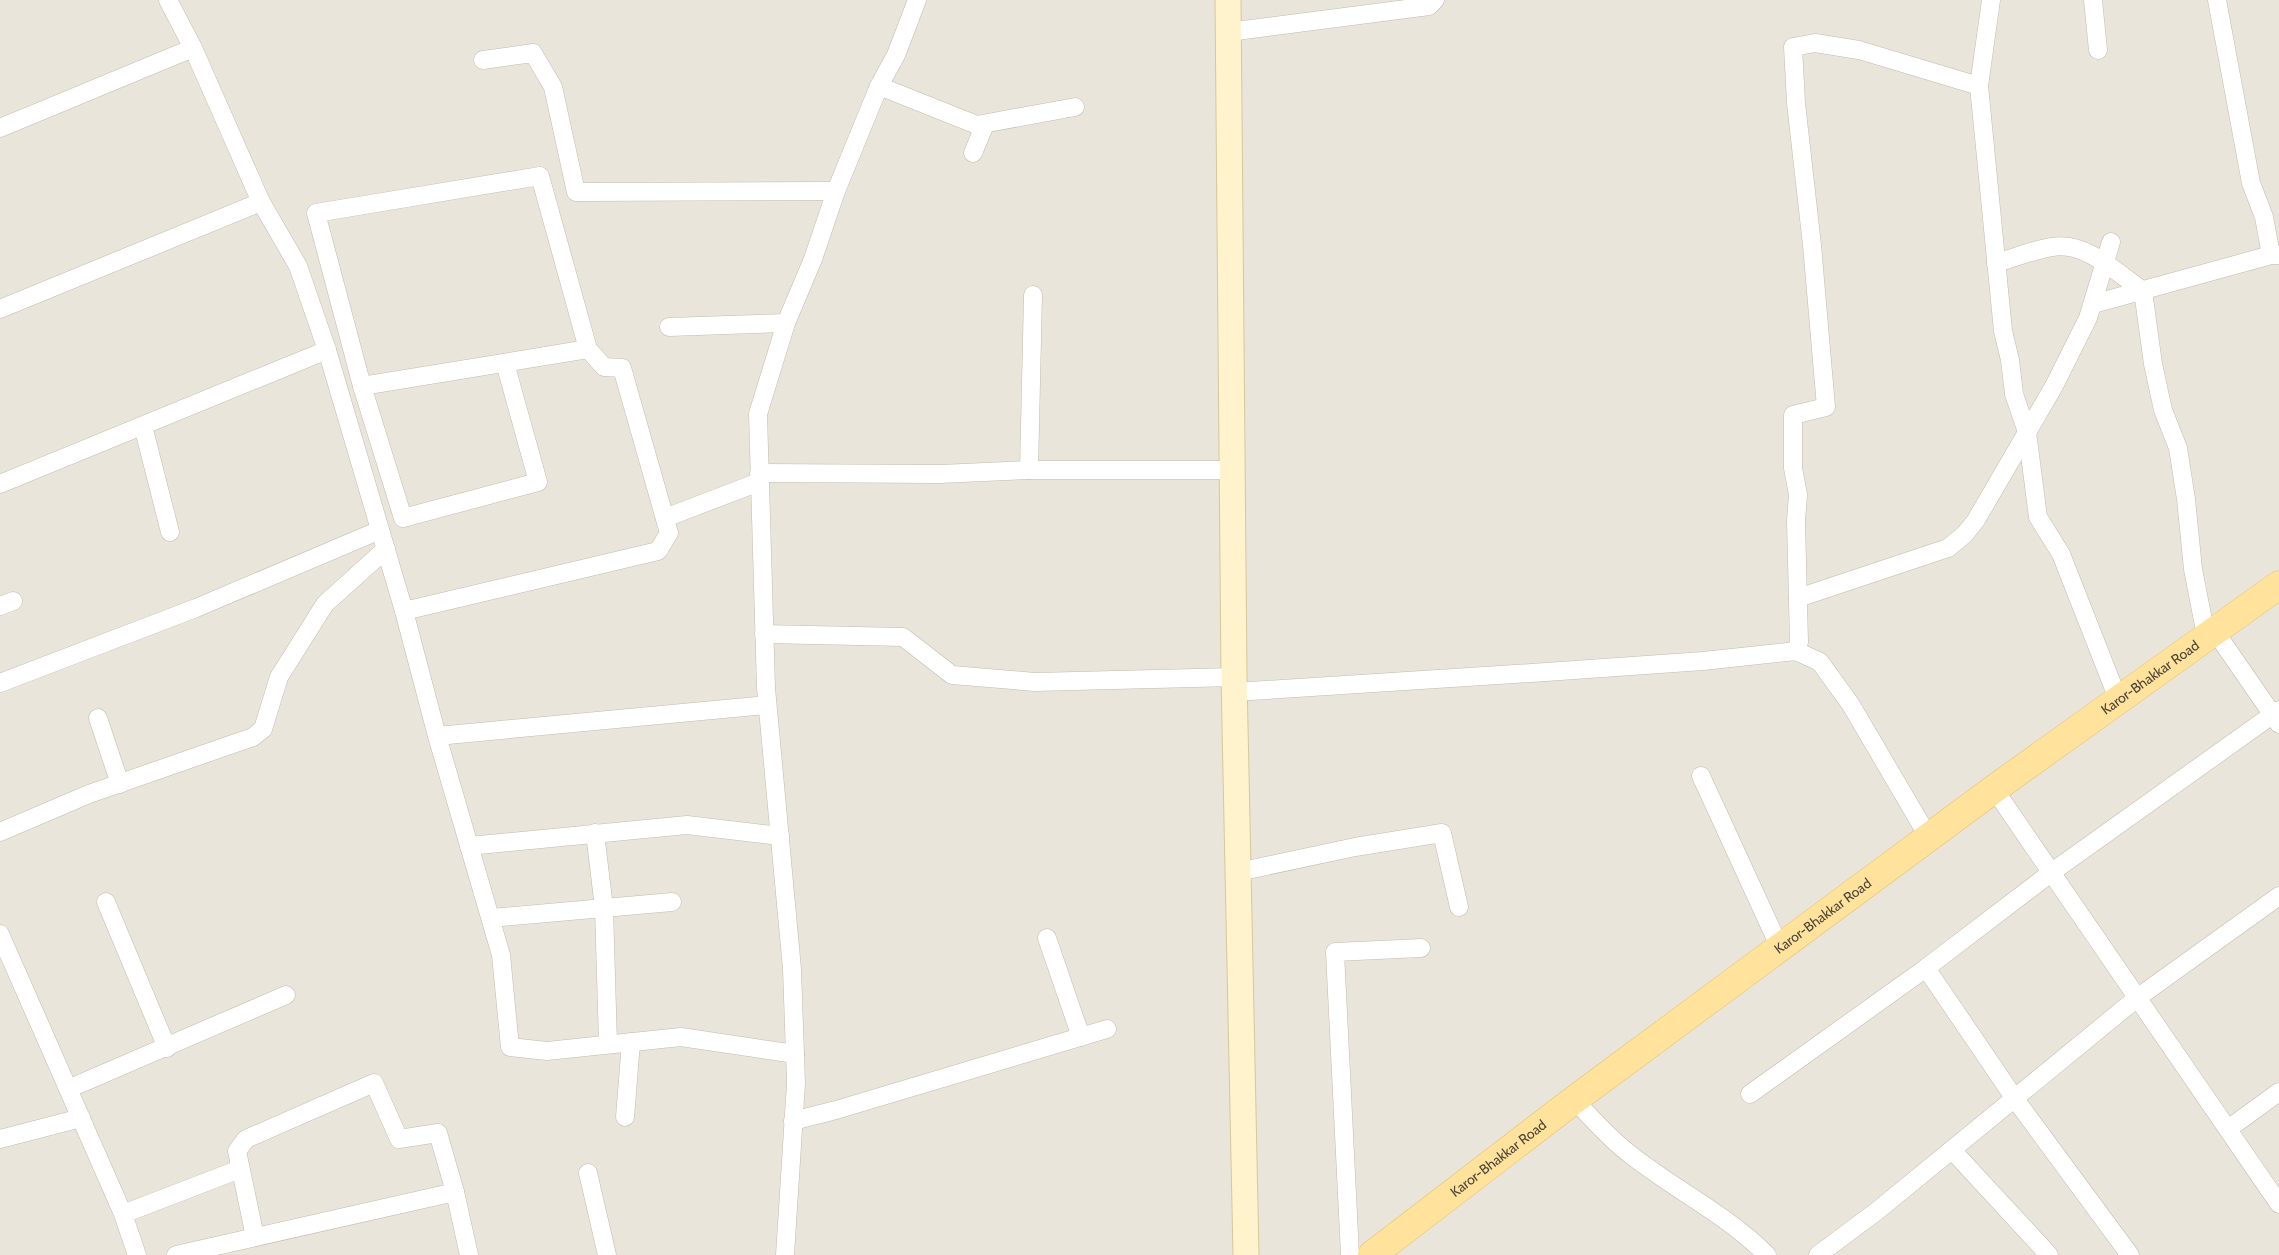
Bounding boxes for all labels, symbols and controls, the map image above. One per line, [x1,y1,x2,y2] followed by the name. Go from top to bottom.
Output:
[2097,636,2203,719] street label: Karor-Bhakkar Road
[1770,874,1875,958] street label: Karor-Bhakkar Road
[1446,1116,1550,1201] street label: Karor-Bhakkar Road

